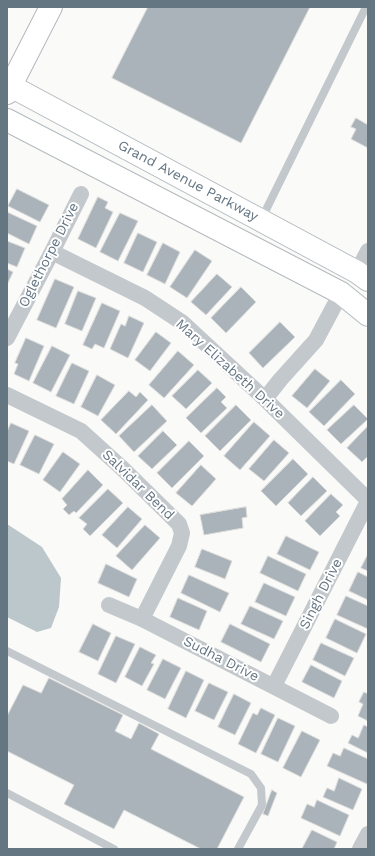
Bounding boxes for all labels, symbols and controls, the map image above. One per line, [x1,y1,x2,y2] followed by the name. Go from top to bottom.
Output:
[115,137,261,225] street label: Grand Avenue Parkway
[15,200,83,310] street label: Oglethorpe Drive
[172,316,288,422] street label: Mary Elizabeth Drive
[98,446,178,524] street label: Salvidar Bend
[296,556,346,632] street label: Singh Drive
[180,633,262,685] street label: Sudha Drive

